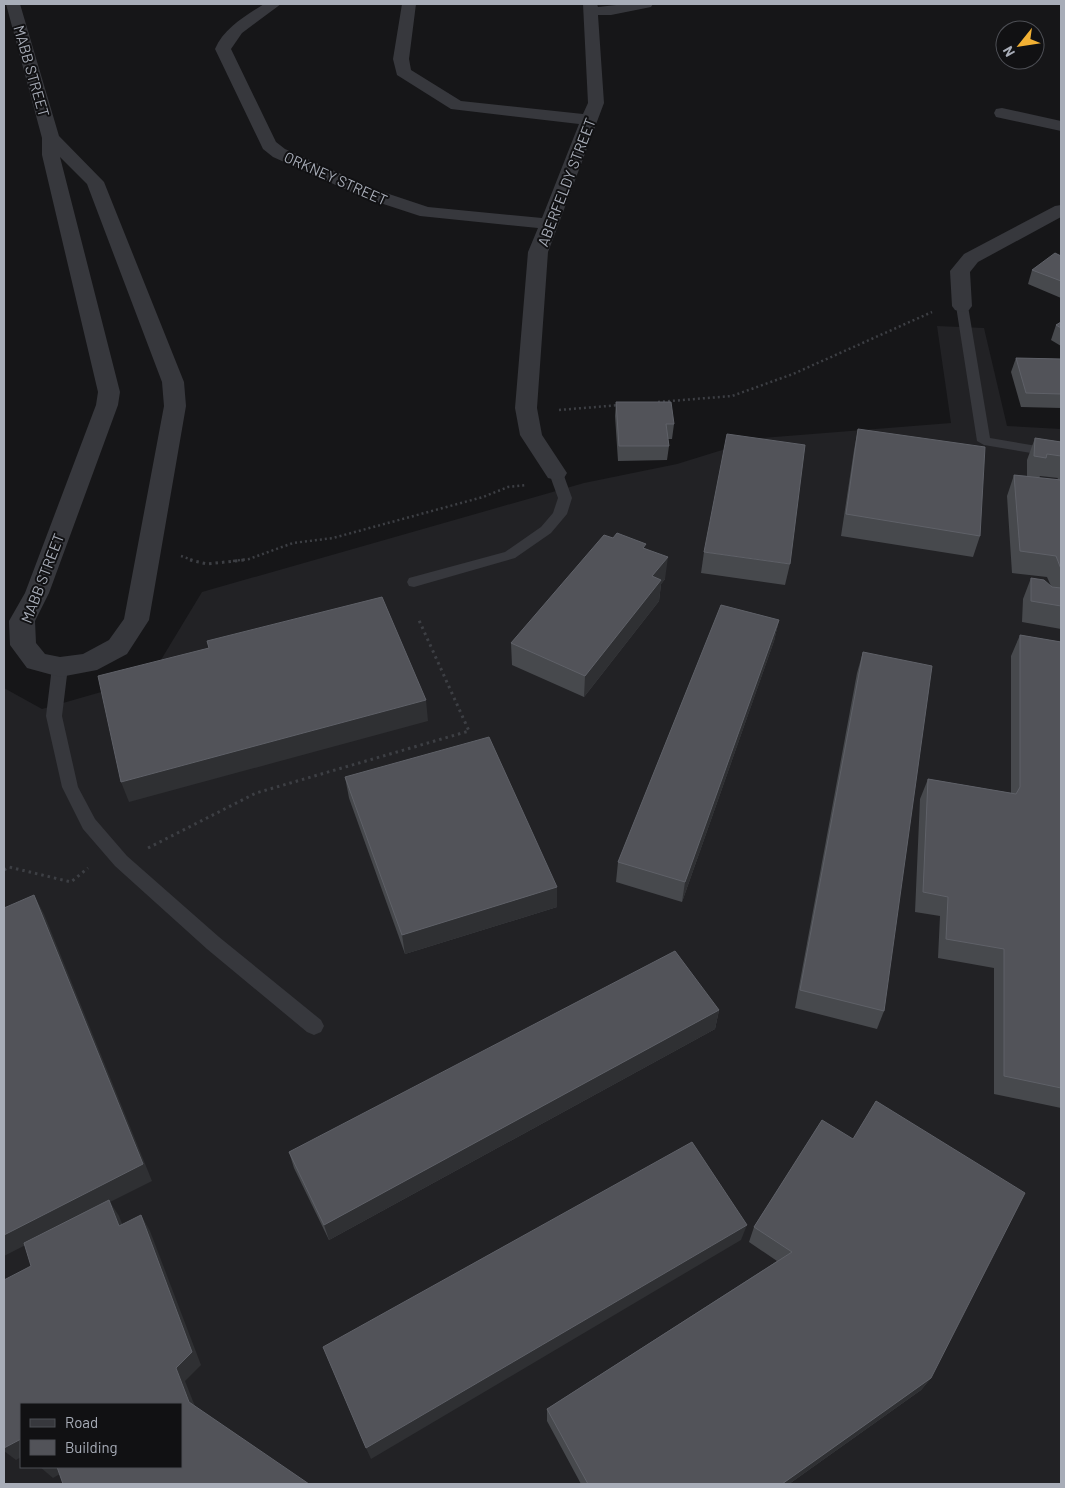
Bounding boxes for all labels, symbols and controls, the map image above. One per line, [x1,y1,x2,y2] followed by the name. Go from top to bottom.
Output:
[995,20,1045,70] north arrow
[10,23,54,119] street label: MABB STREET
[999,43,1018,60] text: N
[533,115,599,249] street label: ABERFELDY STREET
[282,147,390,209] street label: ORKNEY STREET
[17,531,67,625] street label: MABB STREET
[20,1403,182,1468] legend
[65,1413,98,1431] text: Road
[65,1438,118,1456] text: Building

